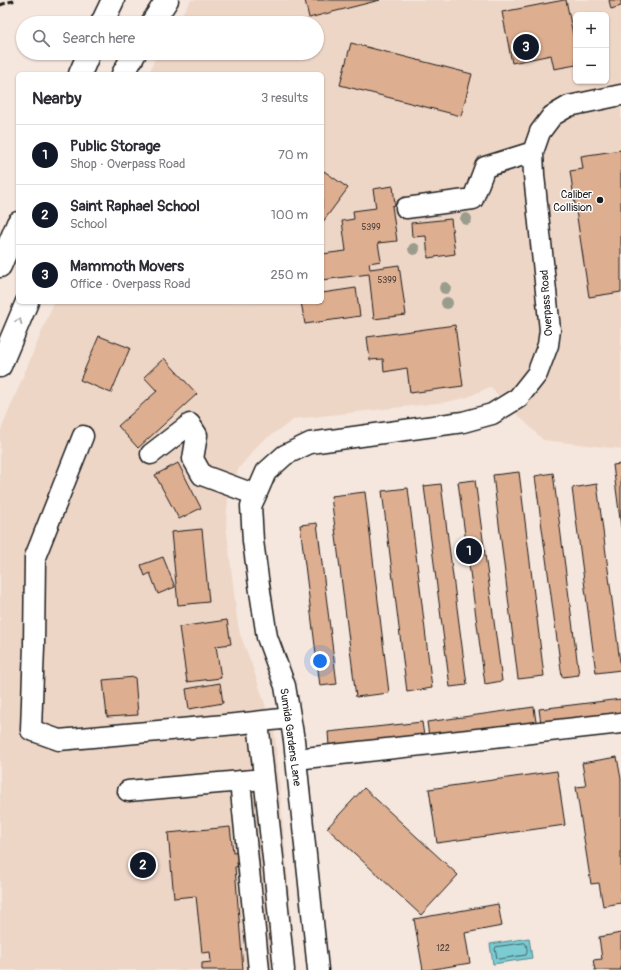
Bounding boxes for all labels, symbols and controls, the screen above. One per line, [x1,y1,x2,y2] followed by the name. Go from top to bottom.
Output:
[573,12,609,84] map controls
[573,12,609,48] button: +
[16,16,324,60] search box
[30,27,52,49] icon: search
[62,29,135,48] text: Search here
[513,32,539,62] pin: 3
[573,48,609,84] button: −
[32,88,81,109] text: Nearby
[261,90,308,106] text: 3 results
[70,137,160,156] text: Public Storage
[42,147,48,163] text: 1
[278,147,308,163] text: 70 m
[70,156,185,172] text: Shop · Overpass Road
[553,188,592,214] place label: Caliber Collision
[595,195,605,205] marker: Caliber Collision
[70,197,200,216] text: Saint Raphael School
[41,207,49,223] text: 2
[271,207,308,223] text: 100 m
[70,216,107,232] text: School
[361,222,381,233] house number: 5399
[70,257,184,276] text: Mammoth Movers
[41,267,49,283] text: 3
[270,267,308,283] text: 250 m
[538,269,555,337] street label: Overpass Road
[377,275,397,286] house number: 5399
[70,276,191,292] text: Office · Overpass Road
[14,318,22,326] one-way arrow
[456,536,482,566] pin: 1
[310,651,330,671] your location
[277,687,304,788] street label: Sumida Gardens Lane
[130,850,156,880] pin: 2
[436,943,450,954] house number: 122

